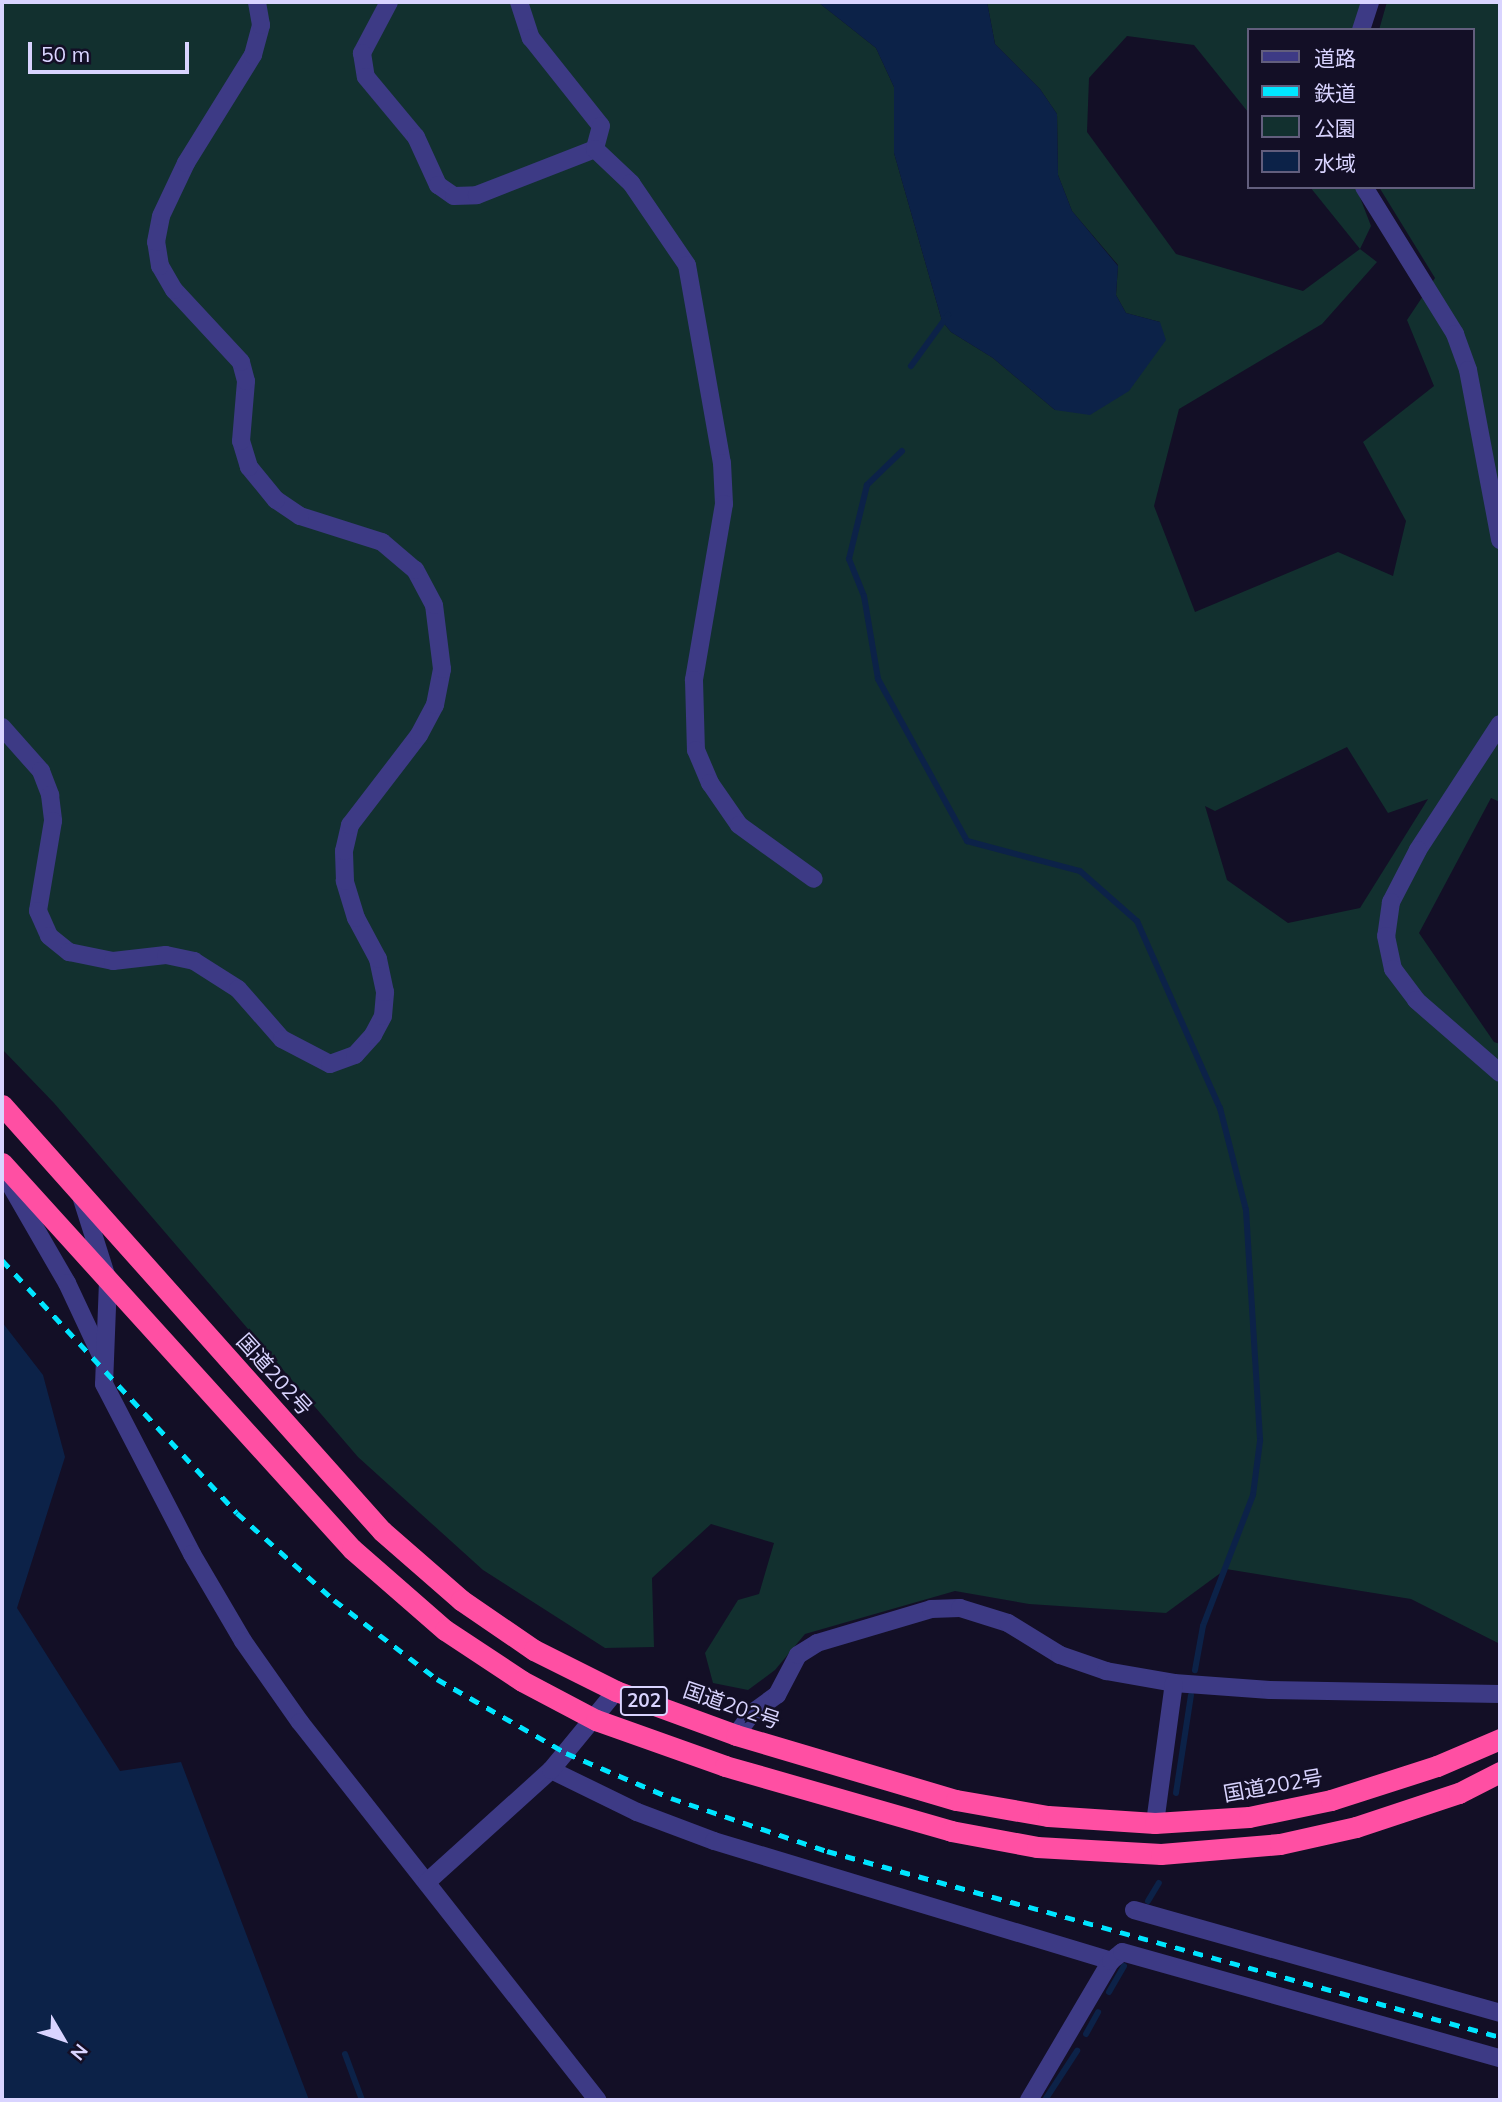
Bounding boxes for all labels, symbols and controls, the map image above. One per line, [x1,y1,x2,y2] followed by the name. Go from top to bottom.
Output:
[32,28,192,72] scale bar
[1246,28,1474,189] legend
[41,41,90,67] text: 50 m
[1314,45,1356,71] text: 道路
[1314,80,1356,106] text: 鉄道
[1314,115,1356,141] text: 公園
[1314,150,1356,176] text: 水域
[232,1328,318,1420] street label: 国道202号
[680,1677,784,1733] street label: 国道202号
[620,1686,668,1716] road number: 202
[1221,1764,1325,1806] street label: 国道202号
[28,2004,98,2074] north arrow
[65,2039,93,2065] text: N

